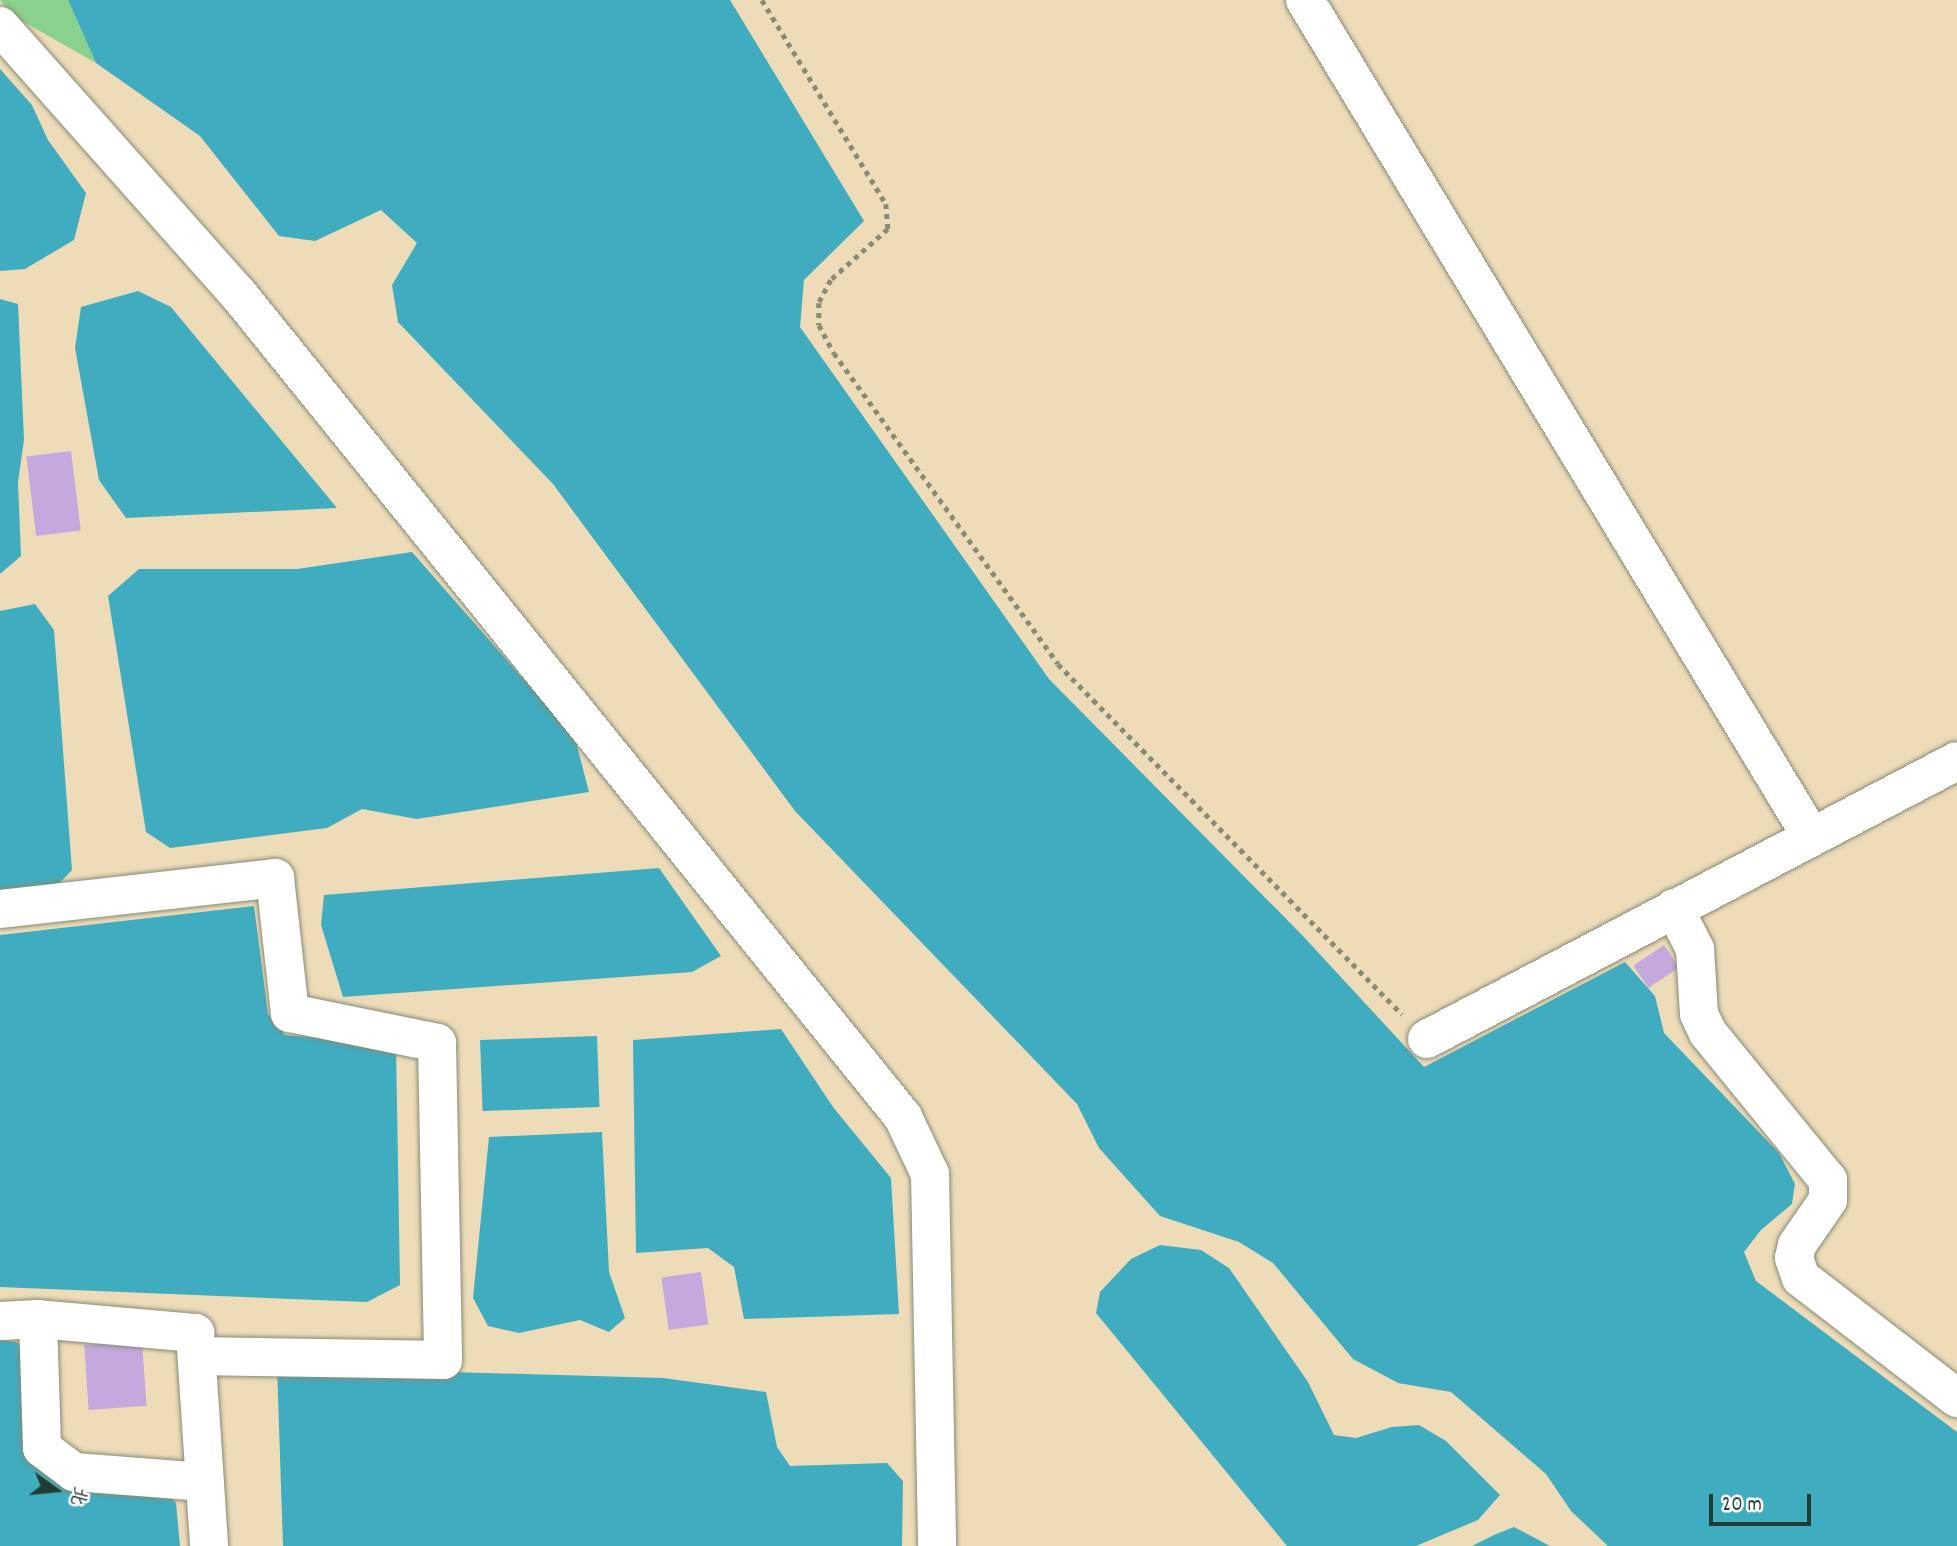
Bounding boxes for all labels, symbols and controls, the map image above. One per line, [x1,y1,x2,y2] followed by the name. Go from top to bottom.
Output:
[21,1455,91,1525] north arrow
[1712,1480,1814,1524] scale bar
[61,1483,92,1508] text: 北
[1722,1491,1762,1521] text: 20 m

